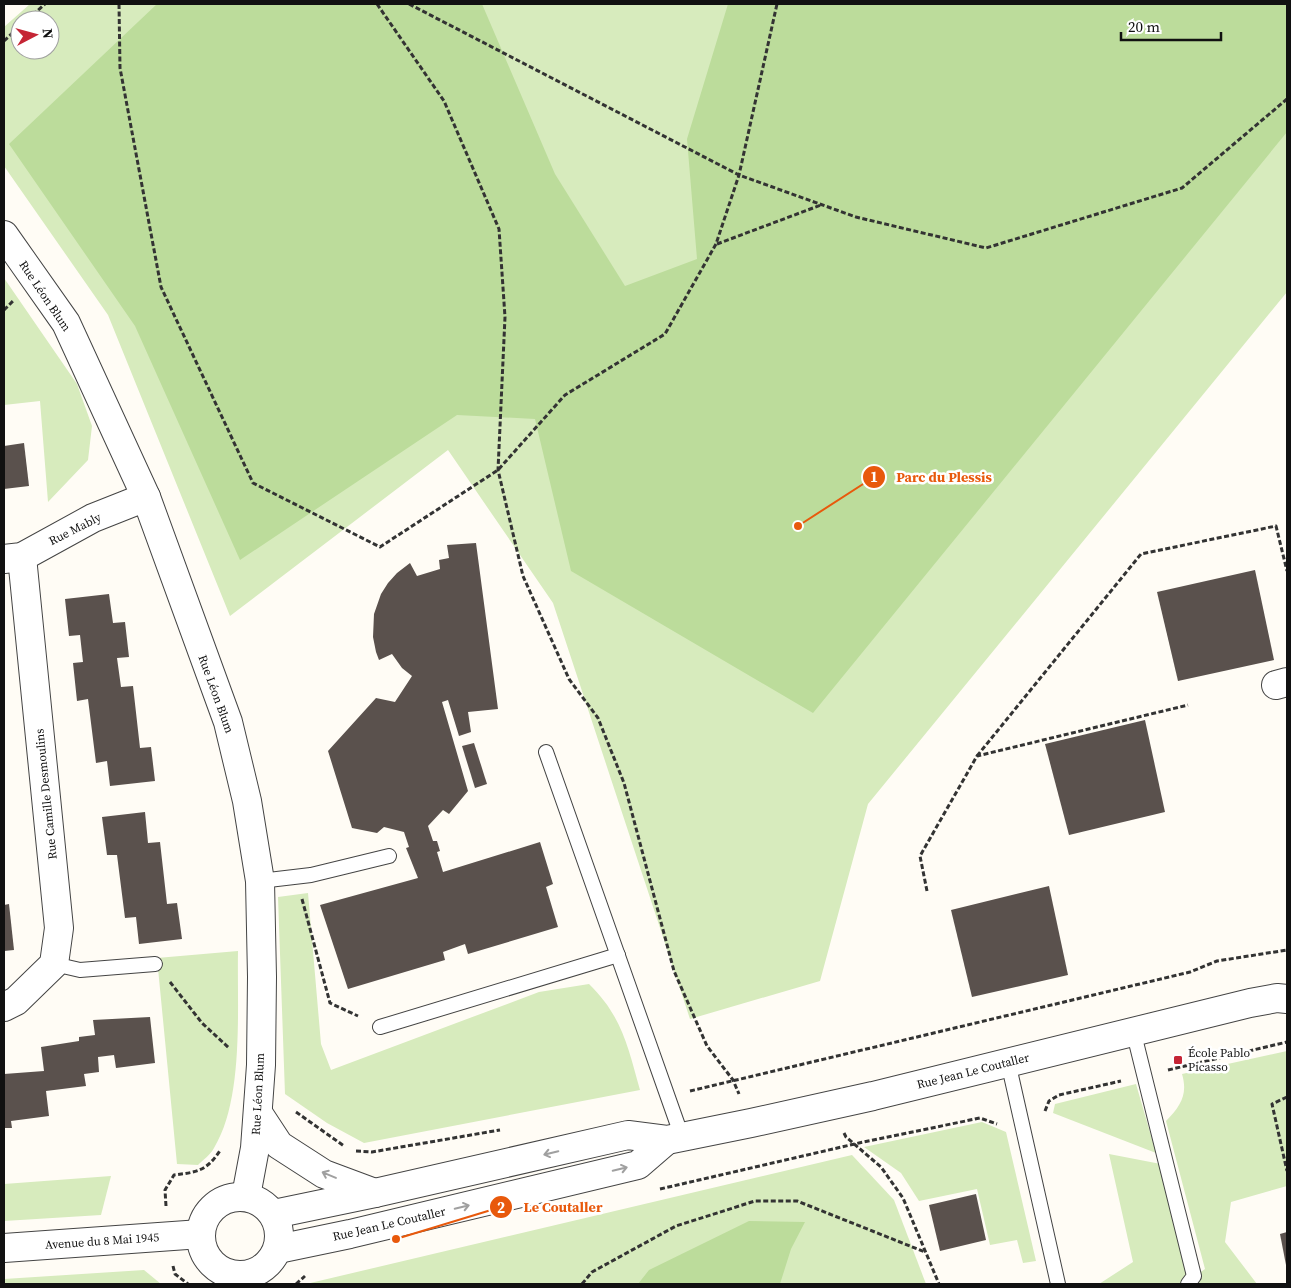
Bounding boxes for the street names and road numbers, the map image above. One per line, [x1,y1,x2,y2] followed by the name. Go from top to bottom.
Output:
[15,257,75,335] street label: Rue Léon Blum
[46,509,105,549] street label: Rue Mably
[194,653,238,735] street label: Rue Léon Blum
[31,728,61,860] street label: Rue Camille Desmoulins
[915,1049,1031,1093] street label: Rue Jean Le Coutaller
[248,1052,268,1135] street label: Rue Léon Blum
[331,1203,447,1245] street label: Rue Jean Le Coutaller
[44,1229,160,1253] street label: Avenue du 8 Mai 1945

